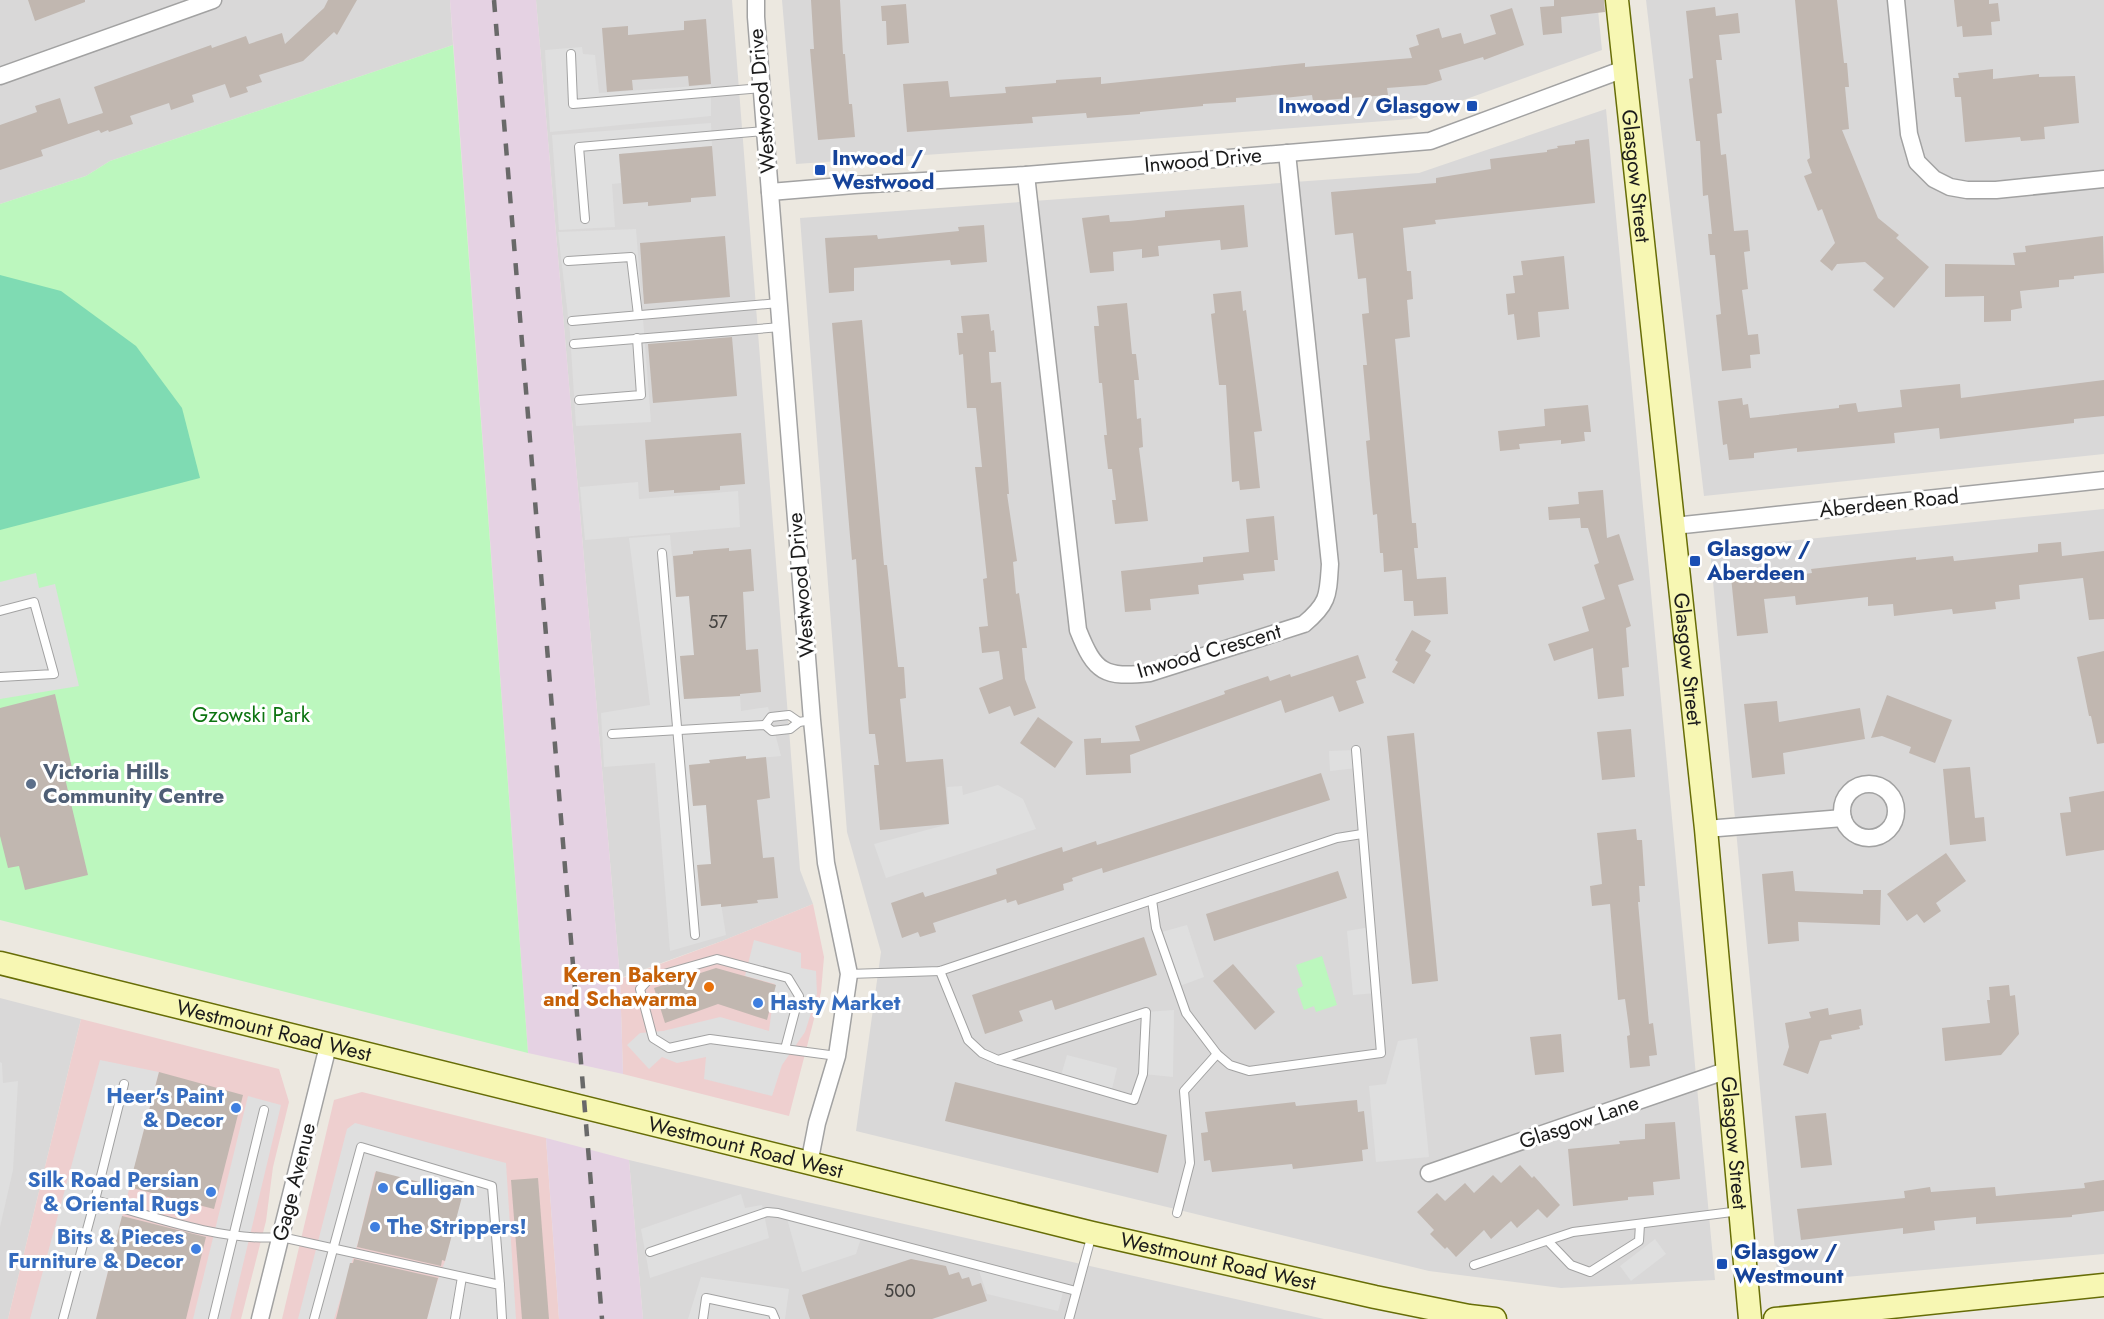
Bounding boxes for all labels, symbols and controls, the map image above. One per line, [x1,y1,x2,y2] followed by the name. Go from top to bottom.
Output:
[741,27,783,175] street label: Westwood Drive
[1278,91,1461,121] place label: Inwood / Glasgow
[1465,99,1479,113] marker: Inwood / Glasgow
[1614,108,1658,244] street label: Glasgow Street
[1143,140,1263,180] street label: Inwood Drive
[832,143,934,197] place label: Inwood / Westwood
[813,163,827,177] marker: Inwood / Westwood
[1818,481,1960,525] street label: Aberdeen Road
[780,511,822,659] street label: Westwood Drive
[1706,534,1811,588] place label: Glasgow / Aberdeen
[1688,554,1702,568] marker: Glasgow / Aberdeen
[1666,591,1710,727] street label: Glasgow Street
[708,609,728,635] house number: 57
[1133,616,1285,686] street label: Inwood Crescent
[192,700,311,730] park label: Gzowski Park
[42,757,224,811] place label: Victoria Hills Community Centre
[24,777,38,791] marker: Victoria Hills Community Centre
[543,960,698,1014] place label: Keren Bakery and Schawarma
[702,980,716,994] marker: Keren Bakery and Schawarma
[770,988,901,1018] place label: Hasty Market
[173,992,374,1069] street label: Westmount Road West
[751,996,765,1010] marker: Hasty Market
[1713,1075,1755,1211] street label: Glasgow Street
[106,1081,224,1135] place label: Heer's Paint & Decor
[1515,1087,1643,1156] street label: Glasgow Lane
[229,1101,243,1115] marker: Heer's Paint & Decor
[645,1109,846,1186] street label: Westmount Road West
[265,1120,323,1244] street label: Gage Avenue
[28,1165,199,1219] place label: Silk Road Persian & Oriental Rugs
[395,1173,475,1203] place label: Culligan
[376,1181,390,1195] marker: Culligan
[204,1185,218,1199] marker: Silk Road Persian & Oriental Rugs
[387,1212,527,1242] place label: The Strippers!
[368,1220,382,1234] marker: The Strippers!
[8,1222,184,1276] place label: Bits & Pieces Furniture & Decor
[1117,1225,1319,1298] street label: Westmount Road West
[1734,1237,1844,1291] place label: Glasgow / Westmount
[189,1242,203,1256] marker: Bits & Pieces Furniture & Decor
[1715,1257,1729,1271] marker: Glasgow / Westmount
[884,1278,916,1304] house number: 500

